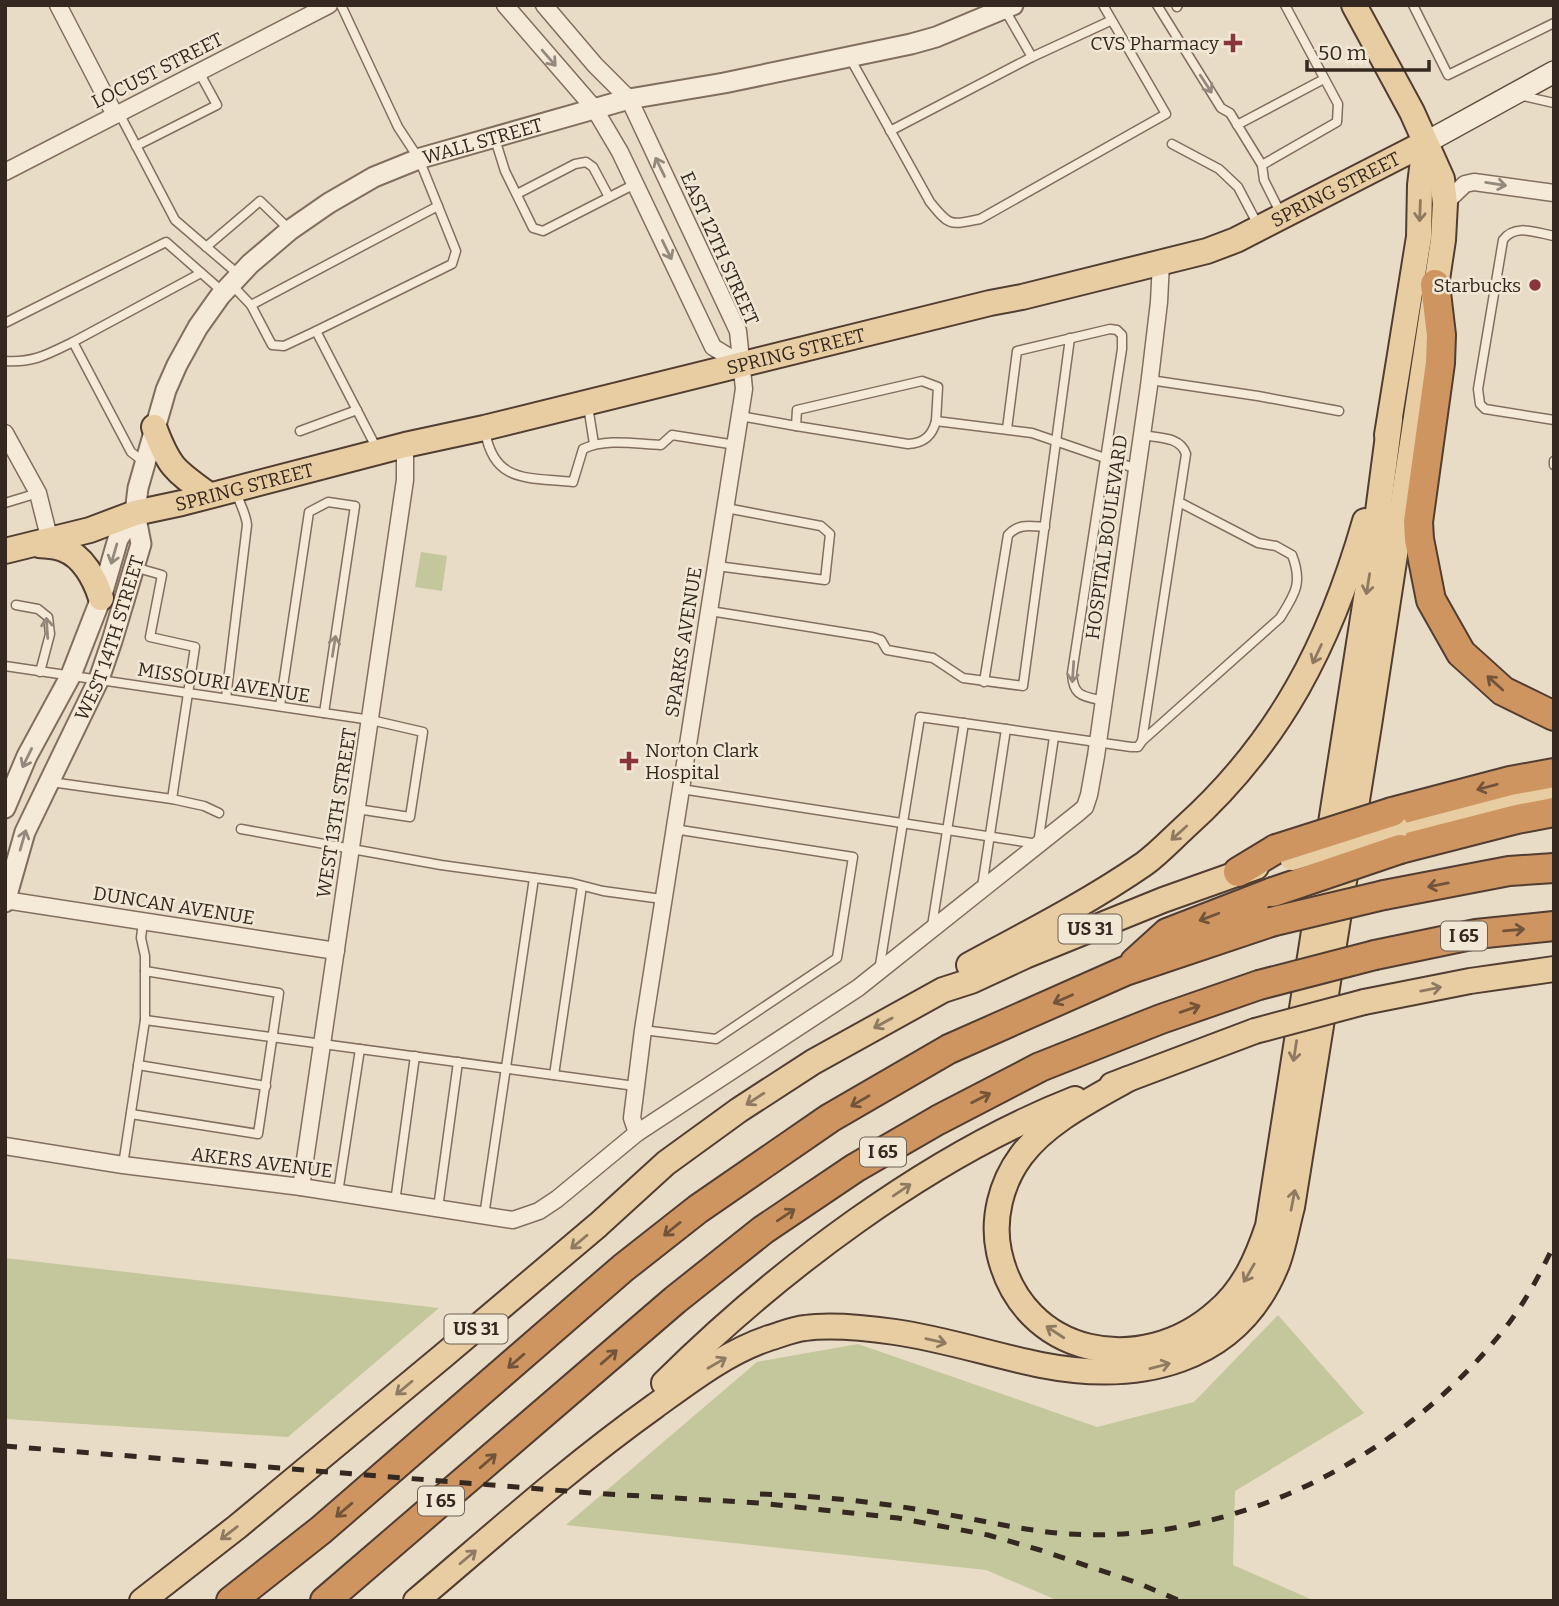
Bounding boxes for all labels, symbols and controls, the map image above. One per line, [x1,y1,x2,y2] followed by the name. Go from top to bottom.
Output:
[88,28,227,113] street label: LOCUST STREET
[1307,28,1430,72] scale bar
[1090,32,1220,55] place label: CVS Pharmacy
[1225,35,1241,51] marker: CVS Pharmacy
[1318,40,1367,66] text: 50 m
[541,48,557,66] one-way arrow
[1200,73,1214,93] one-way arrow
[420,113,545,169] street label: WALL STREET
[1267,147,1404,232] street label: SPRING STREET
[653,157,666,178] one-way arrow
[675,168,764,329] street label: EAST 12TH STREET
[1484,178,1506,191] one-way arrow
[1413,199,1427,222] one-way arrow
[660,239,674,260] one-way arrow
[1433,274,1521,297] place label: Starbucks
[1527,277,1543,293] marker: Starbucks
[724,323,868,380] street label: SPRING STREET
[1081,433,1132,641] street label: HOSPITAL BOULEVARD
[173,458,316,516] street label: SPRING STREET
[107,542,120,565] one-way arrow
[70,553,149,724] street label: WEST 14TH STREET
[660,565,707,719] street label: SPARKS AVENUE
[1361,572,1374,595] one-way arrow
[40,617,53,640] one-way arrow
[328,635,341,657] one-way arrow
[1309,643,1323,664] one-way arrow
[136,658,312,707] street label: MISSOURI AVENUE
[1066,660,1079,683] one-way arrow
[1486,675,1504,691] one-way arrow
[312,726,361,900] street label: WEST 13TH STREET
[645,739,759,784] place label: Norton Clark Hospital
[20,747,33,768] one-way arrow
[619,751,639,771] marker: Norton Clark Hospital
[1476,781,1499,794] one-way arrow
[1170,825,1188,841] one-way arrow
[17,830,30,852] one-way arrow
[1427,878,1450,892] one-way arrow
[92,881,256,930] street label: DUNCAN AVENUE
[1198,911,1220,924] one-way arrow
[1058,914,1122,944] road number: US 31
[1441,922,1487,951] road number: I 65
[1503,923,1525,936] one-way arrow
[1419,981,1442,995] one-way arrow
[1052,993,1074,1006] one-way arrow
[1178,1002,1200,1014] one-way arrow
[874,1016,894,1030] one-way arrow
[1289,1039,1302,1062] one-way arrow
[970,1091,991,1104] one-way arrow
[746,1093,766,1107] one-way arrow
[850,1094,870,1108] one-way arrow
[860,1138,906,1167] road number: I 65
[190,1142,334,1183] street label: AKERS AVENUE
[892,1183,912,1197] one-way arrow
[1286,1189,1300,1212] one-way arrow
[775,1207,795,1221] one-way arrow
[664,1222,682,1237] one-way arrow
[570,1234,588,1250] one-way arrow
[1242,1262,1256,1282] one-way arrow
[444,1314,508,1344] road number: US 31
[1045,1324,1065,1338] one-way arrow
[924,1335,947,1348] one-way arrow
[599,1349,617,1365] one-way arrow
[508,1353,526,1369] one-way arrow
[707,1356,727,1370] one-way arrow
[1148,1359,1171,1372] one-way arrow
[396,1380,414,1396] one-way arrow
[479,1453,497,1469] one-way arrow
[418,1486,464,1516] road number: I 65
[336,1502,354,1518] one-way arrow
[220,1525,239,1540] one-way arrow
[459,1549,477,1565] one-way arrow

